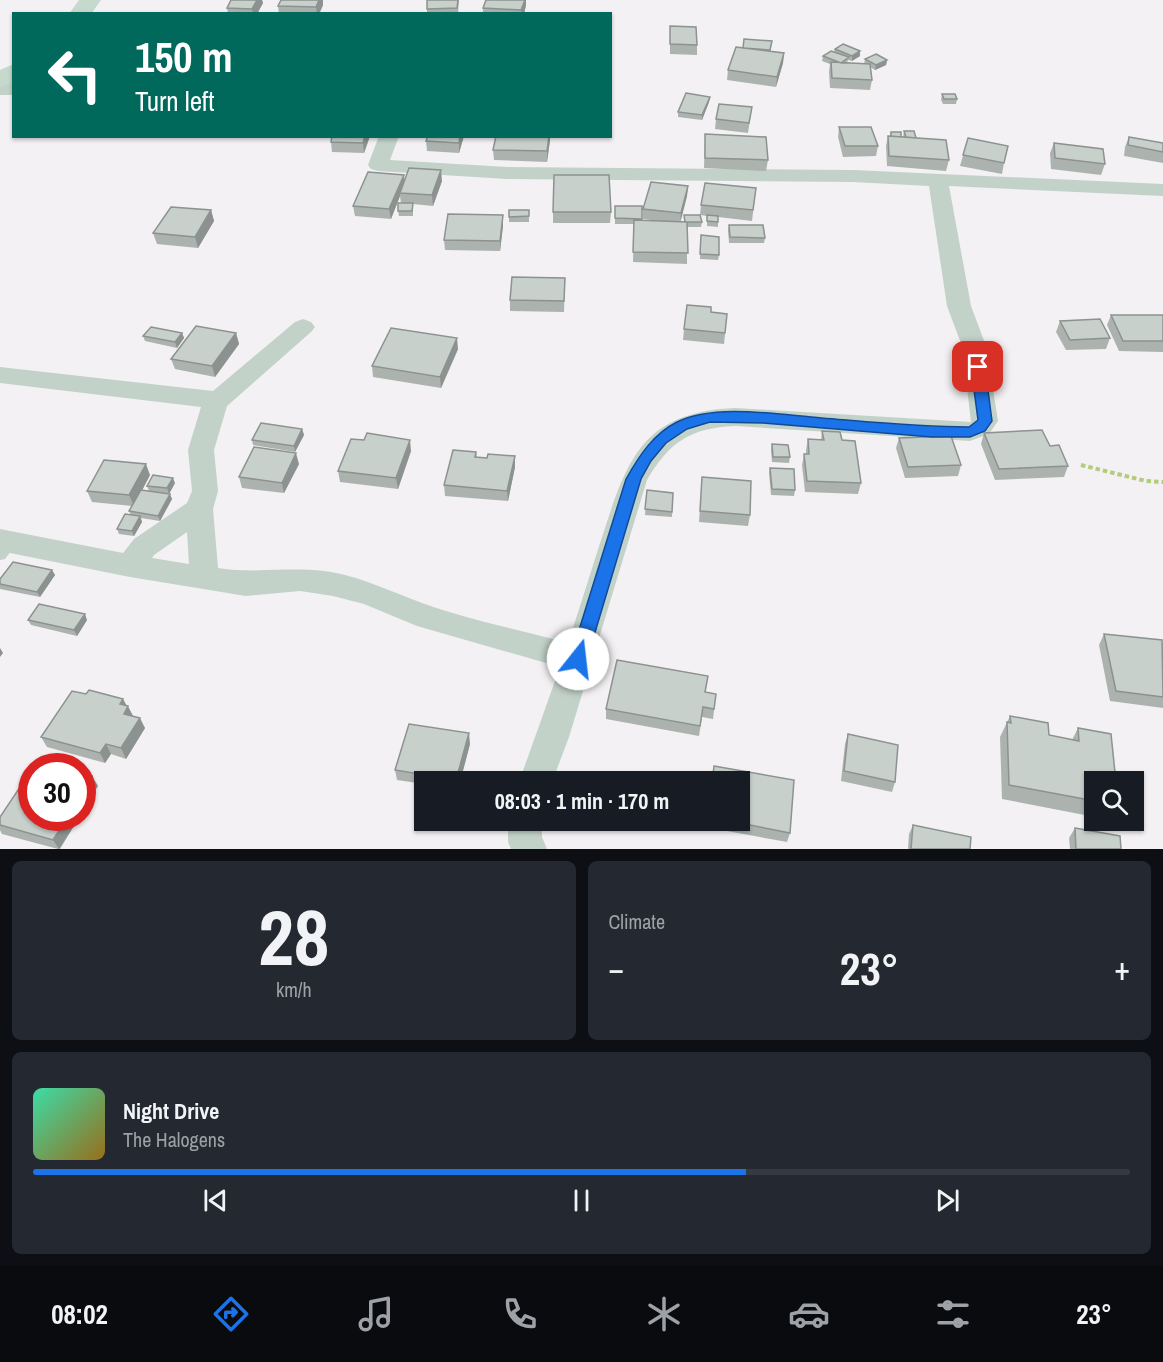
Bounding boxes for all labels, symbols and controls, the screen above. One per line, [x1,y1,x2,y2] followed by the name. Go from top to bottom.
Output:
[135,29,233,85] text: 150 m
[36,36,114,114] icon: left
[135,83,214,119] text: Turn left
[952,341,1003,392] pin
[961,350,994,383] icon: arrive
[546,627,610,691] position arrow
[18,753,96,831] speed limit sign: 30
[1084,771,1144,831] map controls
[1084,771,1144,831] button: search
[495,786,669,816] text: 08:03 · 1 min · 170 m
[258,884,329,989] text: 28
[609,908,665,935] text: Climate
[840,938,899,999] text: 23°
[609,946,624,990] text: −
[1114,946,1130,990] text: +
[276,976,312,1003] text: km/h
[123,1096,219,1126] text: Night Drive
[123,1126,225,1153] text: The Halogens
[199,1184,232,1217] icon: previous
[565,1184,598,1217] icon: pause
[931,1184,964,1217] icon: next
[210,1293,252,1335] icon: directions
[355,1293,397,1335] icon: music
[499,1293,541,1335] icon: phone
[643,1293,685,1335] icon: climate
[788,1293,830,1335] icon: car
[932,1293,974,1335] icon: filters
[51,1296,108,1332] text: 08:02
[1076,1296,1112,1332] text: 23°

